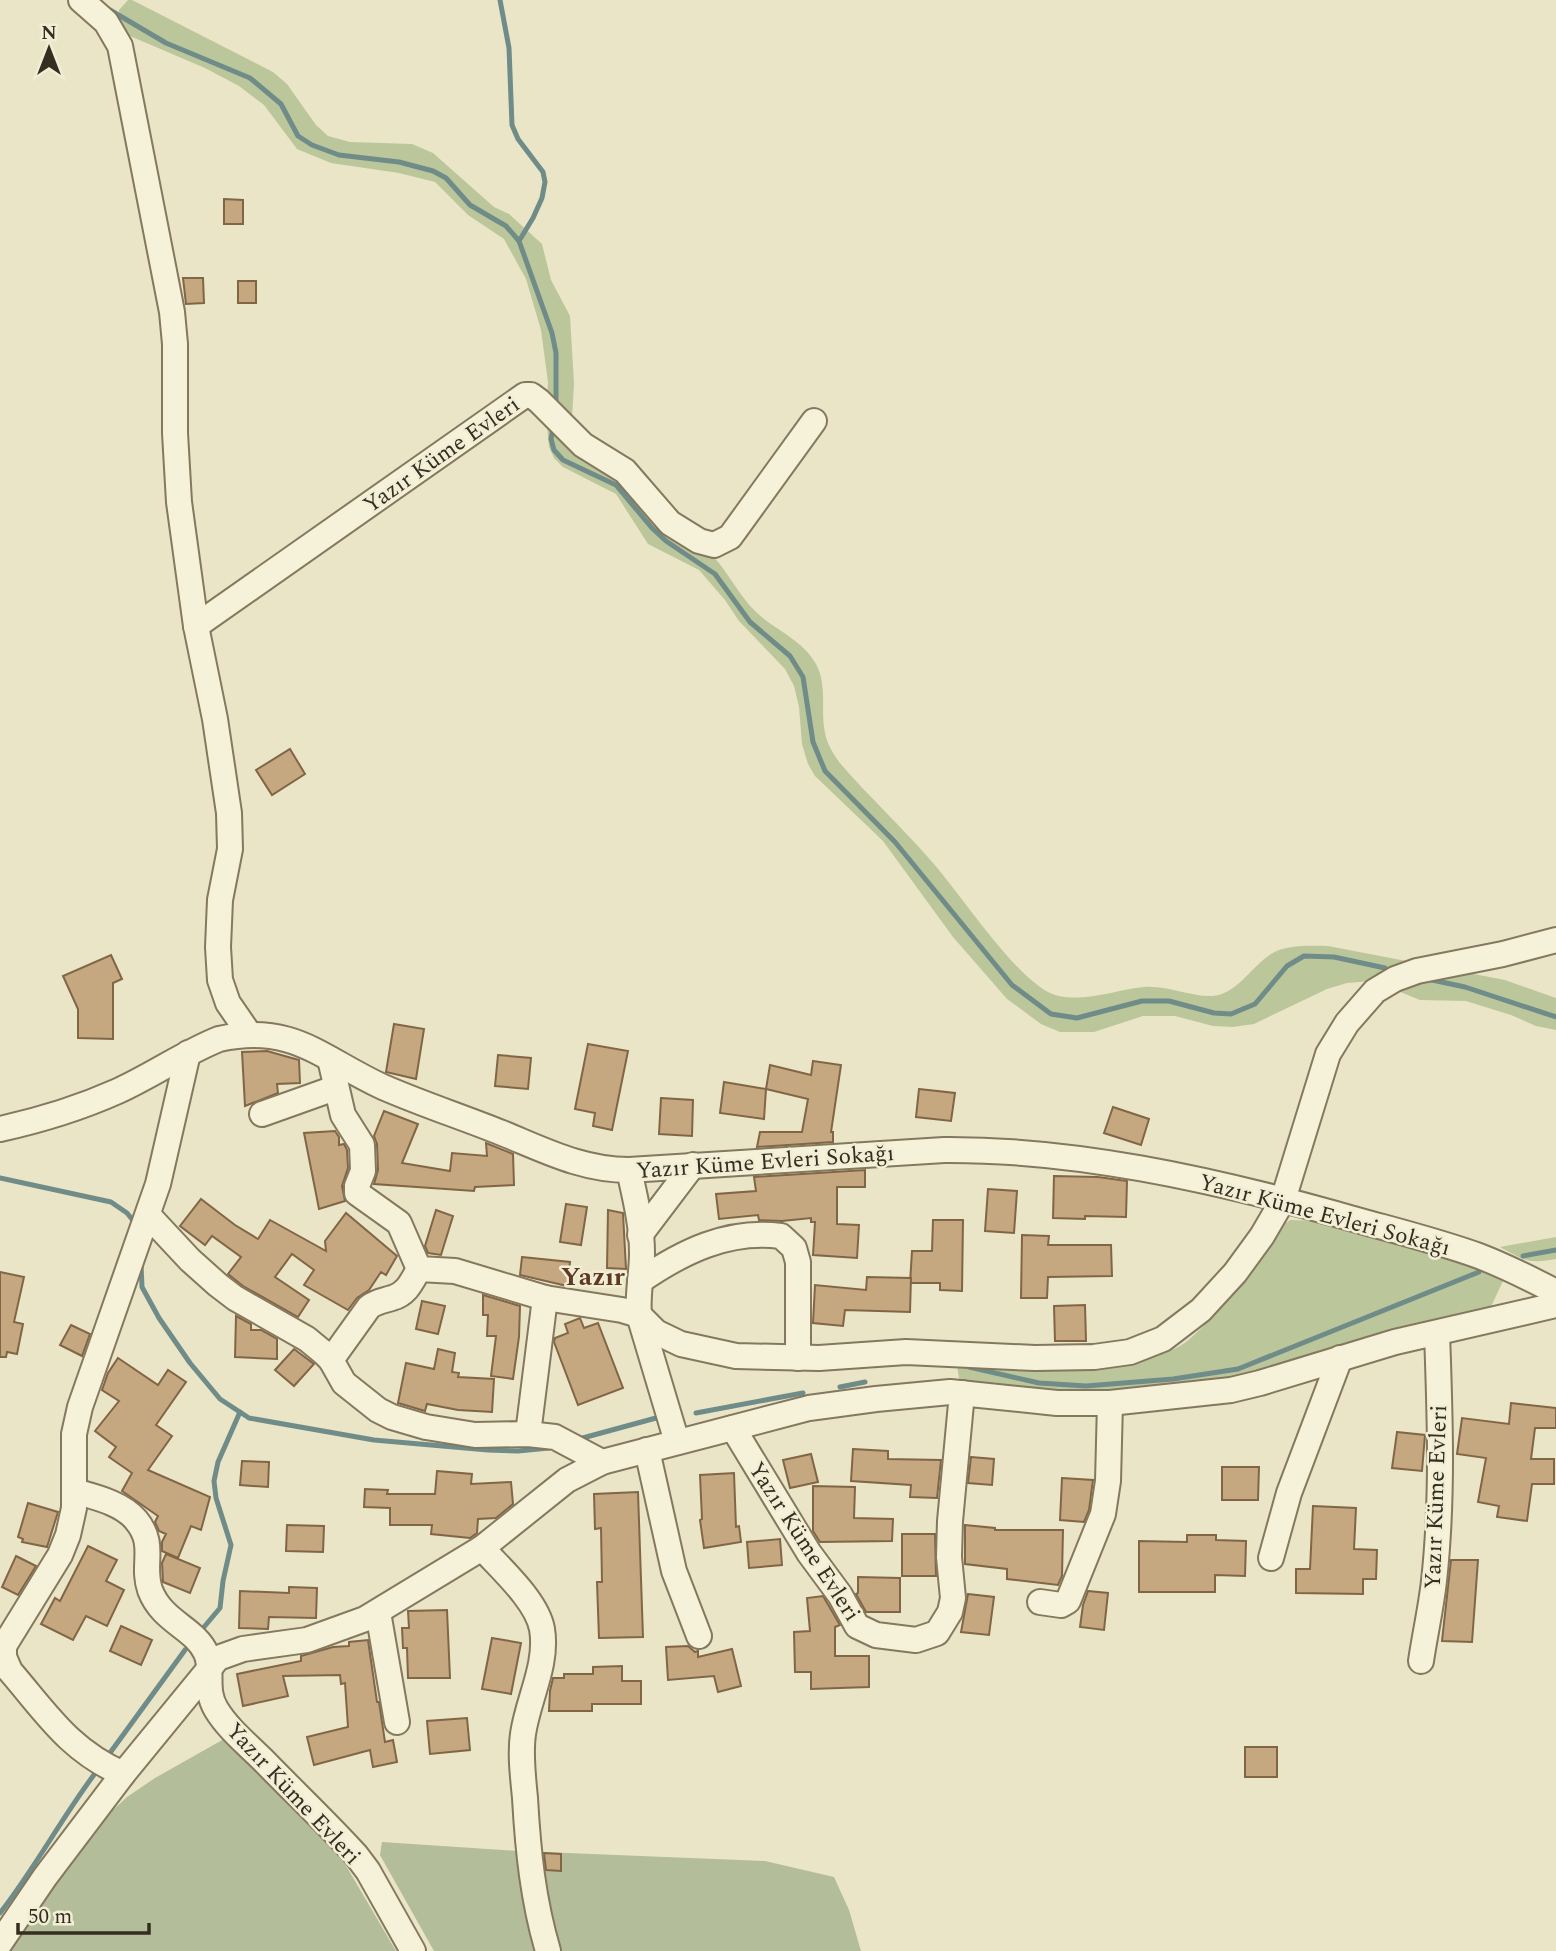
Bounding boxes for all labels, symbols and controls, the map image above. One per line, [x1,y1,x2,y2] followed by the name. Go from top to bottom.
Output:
[14,14,84,84] north arrow
[41,19,57,48] text: N
[356,388,528,523] street label: Yazır Küme Evleri
[635,1136,896,1189] street label: Yazır Küme Evleri Sokağı
[1195,1165,1454,1266] street label: Yazır Küme Evleri Sokağı
[561,1257,626,1297] district label: Yazır
[1416,1404,1457,1590] street label: Yazır Küme Evleri
[739,1455,869,1629] street label: Yazır Küme Evleri
[217,1715,369,1874] street label: Yazır Küme Evleri
[18,1892,149,1936] scale bar
[28,1901,72,1933] text: 50 m

